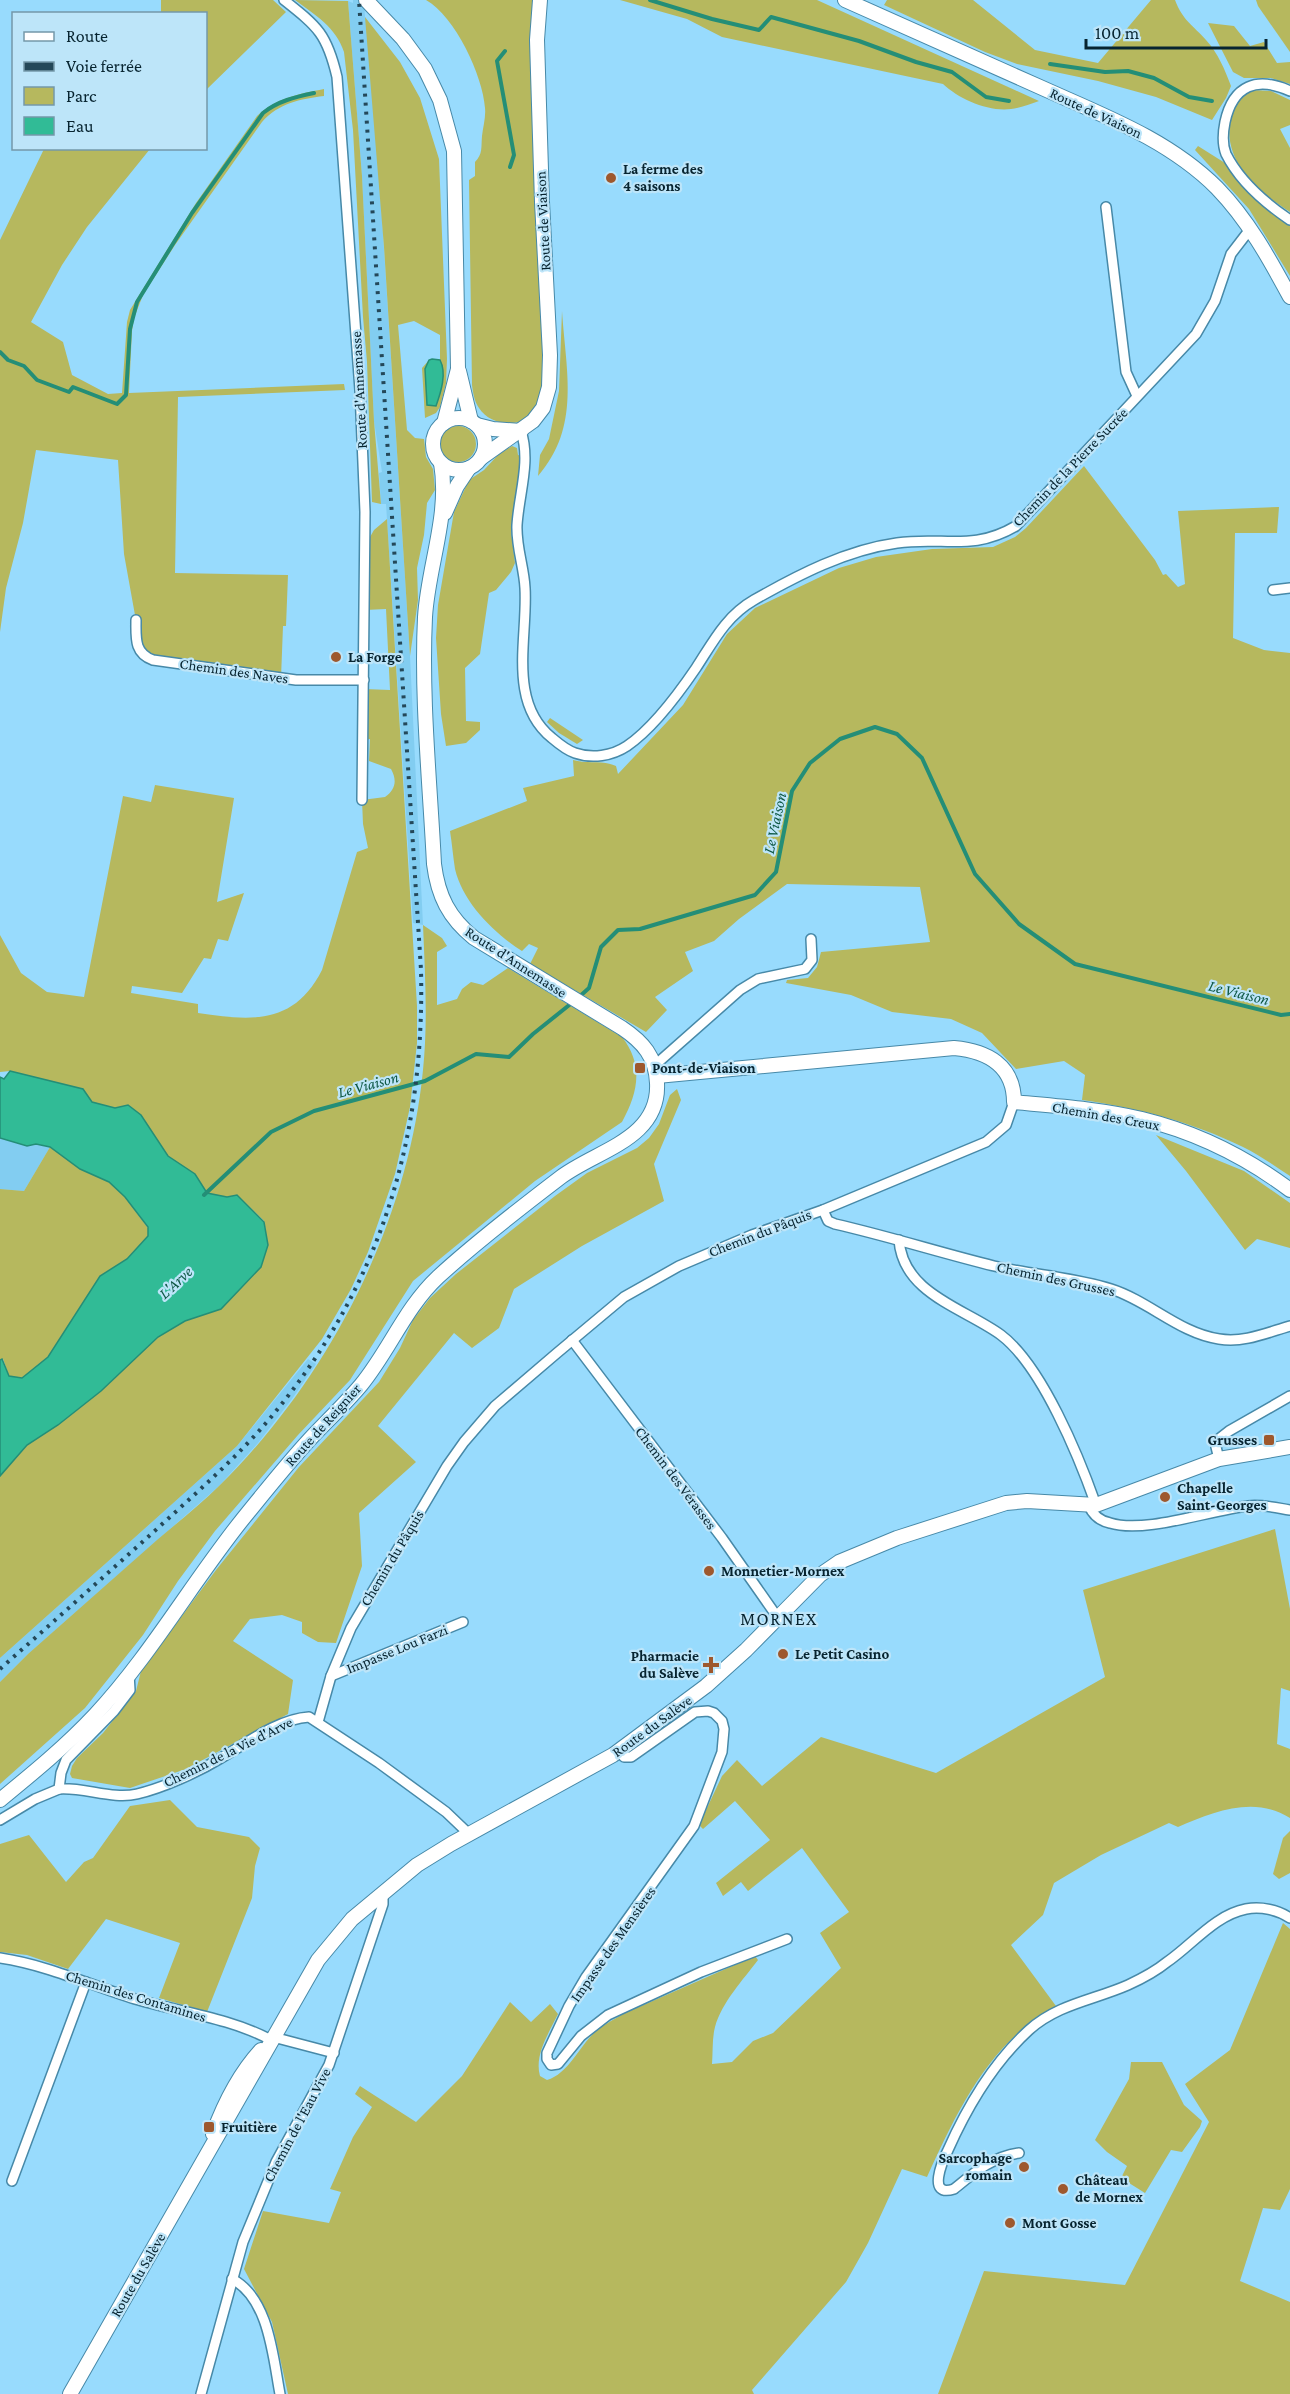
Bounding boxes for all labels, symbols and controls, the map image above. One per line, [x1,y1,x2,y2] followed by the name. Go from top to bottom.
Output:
[12,12,207,150] legend
[1086,12,1266,50] scale bar
[1095,23,1140,43] text: 100 m
[66,26,108,46] text: Route
[66,56,142,76] text: Voie ferrée
[1047,85,1145,141] street label: Route de Viaison
[66,86,97,106] text: Parc
[66,116,94,136] text: Eau
[623,161,703,194] place label: La ferme des 4 saisons
[532,171,554,271] street label: Route de Viaison
[604,171,618,185] marker: La ferme des 4 saisons
[348,330,370,449] street label: Route d'Annemasse
[1009,404,1131,530] street label: Chemin de la Pierre Sucrée
[348,649,402,665] place label: La Forge
[329,650,343,664] marker: La Forge
[179,655,289,687] street label: Chemin des Naves
[760,791,789,855] water label: Le Viaison
[462,923,570,1001] street label: Route d'Annemasse
[1207,977,1271,1008] water label: Le Viaison
[652,1060,756,1076] place label: Pont-de-Viaison
[633,1061,647,1075] marker: Pont-de-Viaison
[336,1068,400,1101] water label: Le Viaison
[1051,1099,1161,1133] street label: Chemin des Creux
[706,1206,814,1261] street label: Chemin du Pâquis
[995,1259,1117,1299] street label: Chemin des Grusses
[155,1263,195,1302] water label: L'Arve
[282,1380,365,1470] street label: Route de Reignier
[632,1424,720,1533] street label: Chemin des Vérasses
[1208,1432,1257,1448] place label: Grusses
[1262,1433,1276,1447] marker: Grusses
[1177,1480,1267,1513] place label: Chapelle Saint-Georges
[1158,1490,1172,1504] marker: Chapelle Saint-Georges
[357,1507,428,1609] street label: Chemin du Pâquis
[721,1563,845,1579] place label: Monnetier-Mornex
[702,1564,716,1578] marker: Monnetier-Mornex
[740,1609,818,1629] district label: MORNEX
[344,1621,450,1678] street label: Impasse Lou Farzi
[795,1646,889,1662] place label: Le Petit Casino
[776,1647,790,1661] marker: Le Petit Casino
[631,1648,699,1681] place label: Pharmacie du Salève
[704,1658,718,1672] marker: Pharmacie du Salève
[609,1692,695,1760] street label: Route du Salève
[161,1714,295,1790] street label: Chemin de la Vie d'Arve
[567,1883,660,2005] street label: Impasse des Mensières
[64,1967,208,2025] street label: Chemin des Contamines
[260,2065,334,2185] street label: Chemin de l'Eau Vive
[221,2119,277,2135] place label: Fruitière
[202,2120,216,2134] marker: Fruitière
[938,2150,1012,2183] place label: Sarcophage romain
[1017,2160,1031,2174] marker: Sarcophage romain
[1075,2172,1143,2205] place label: Château de Mornex
[1056,2182,1070,2196] marker: Château de Mornex
[1022,2215,1096,2231] place label: Mont Gosse
[1003,2216,1017,2230] marker: Mont Gosse
[107,2230,169,2320] street label: Route du Salève

